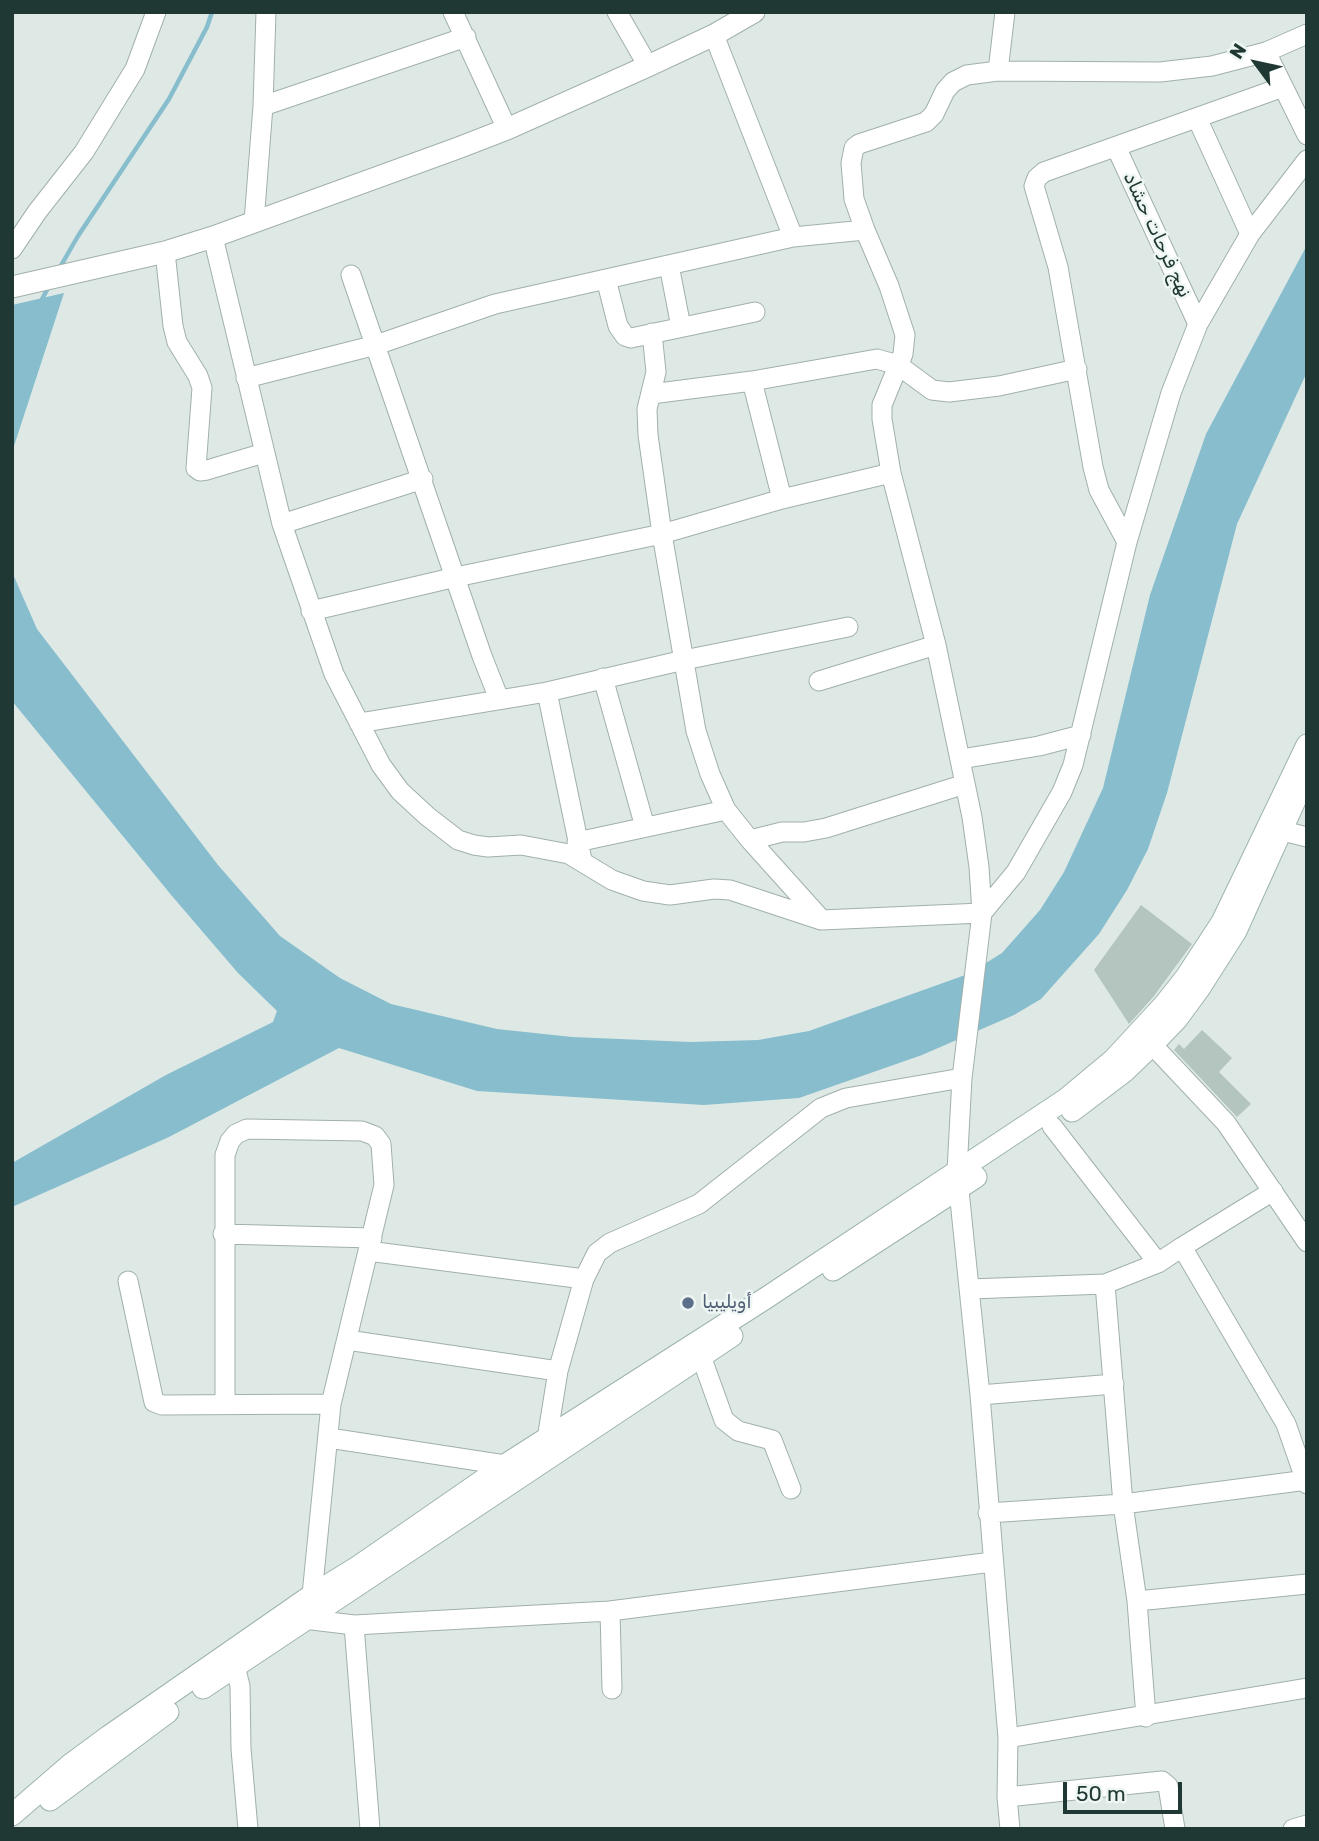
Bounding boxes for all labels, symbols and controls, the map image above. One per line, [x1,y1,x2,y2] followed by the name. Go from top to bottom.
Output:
[1221,28,1291,98] north arrow
[1225,39,1251,63] text: N
[1118,169,1196,301] street label: نهج فرحات حشاد
[702,1292,752,1314] place label: أويليبيا
[680,1295,696,1311] marker: أويليبيا
[1067,1768,1186,1812] scale bar
[1076,1781,1126,1806] text: 50 m

